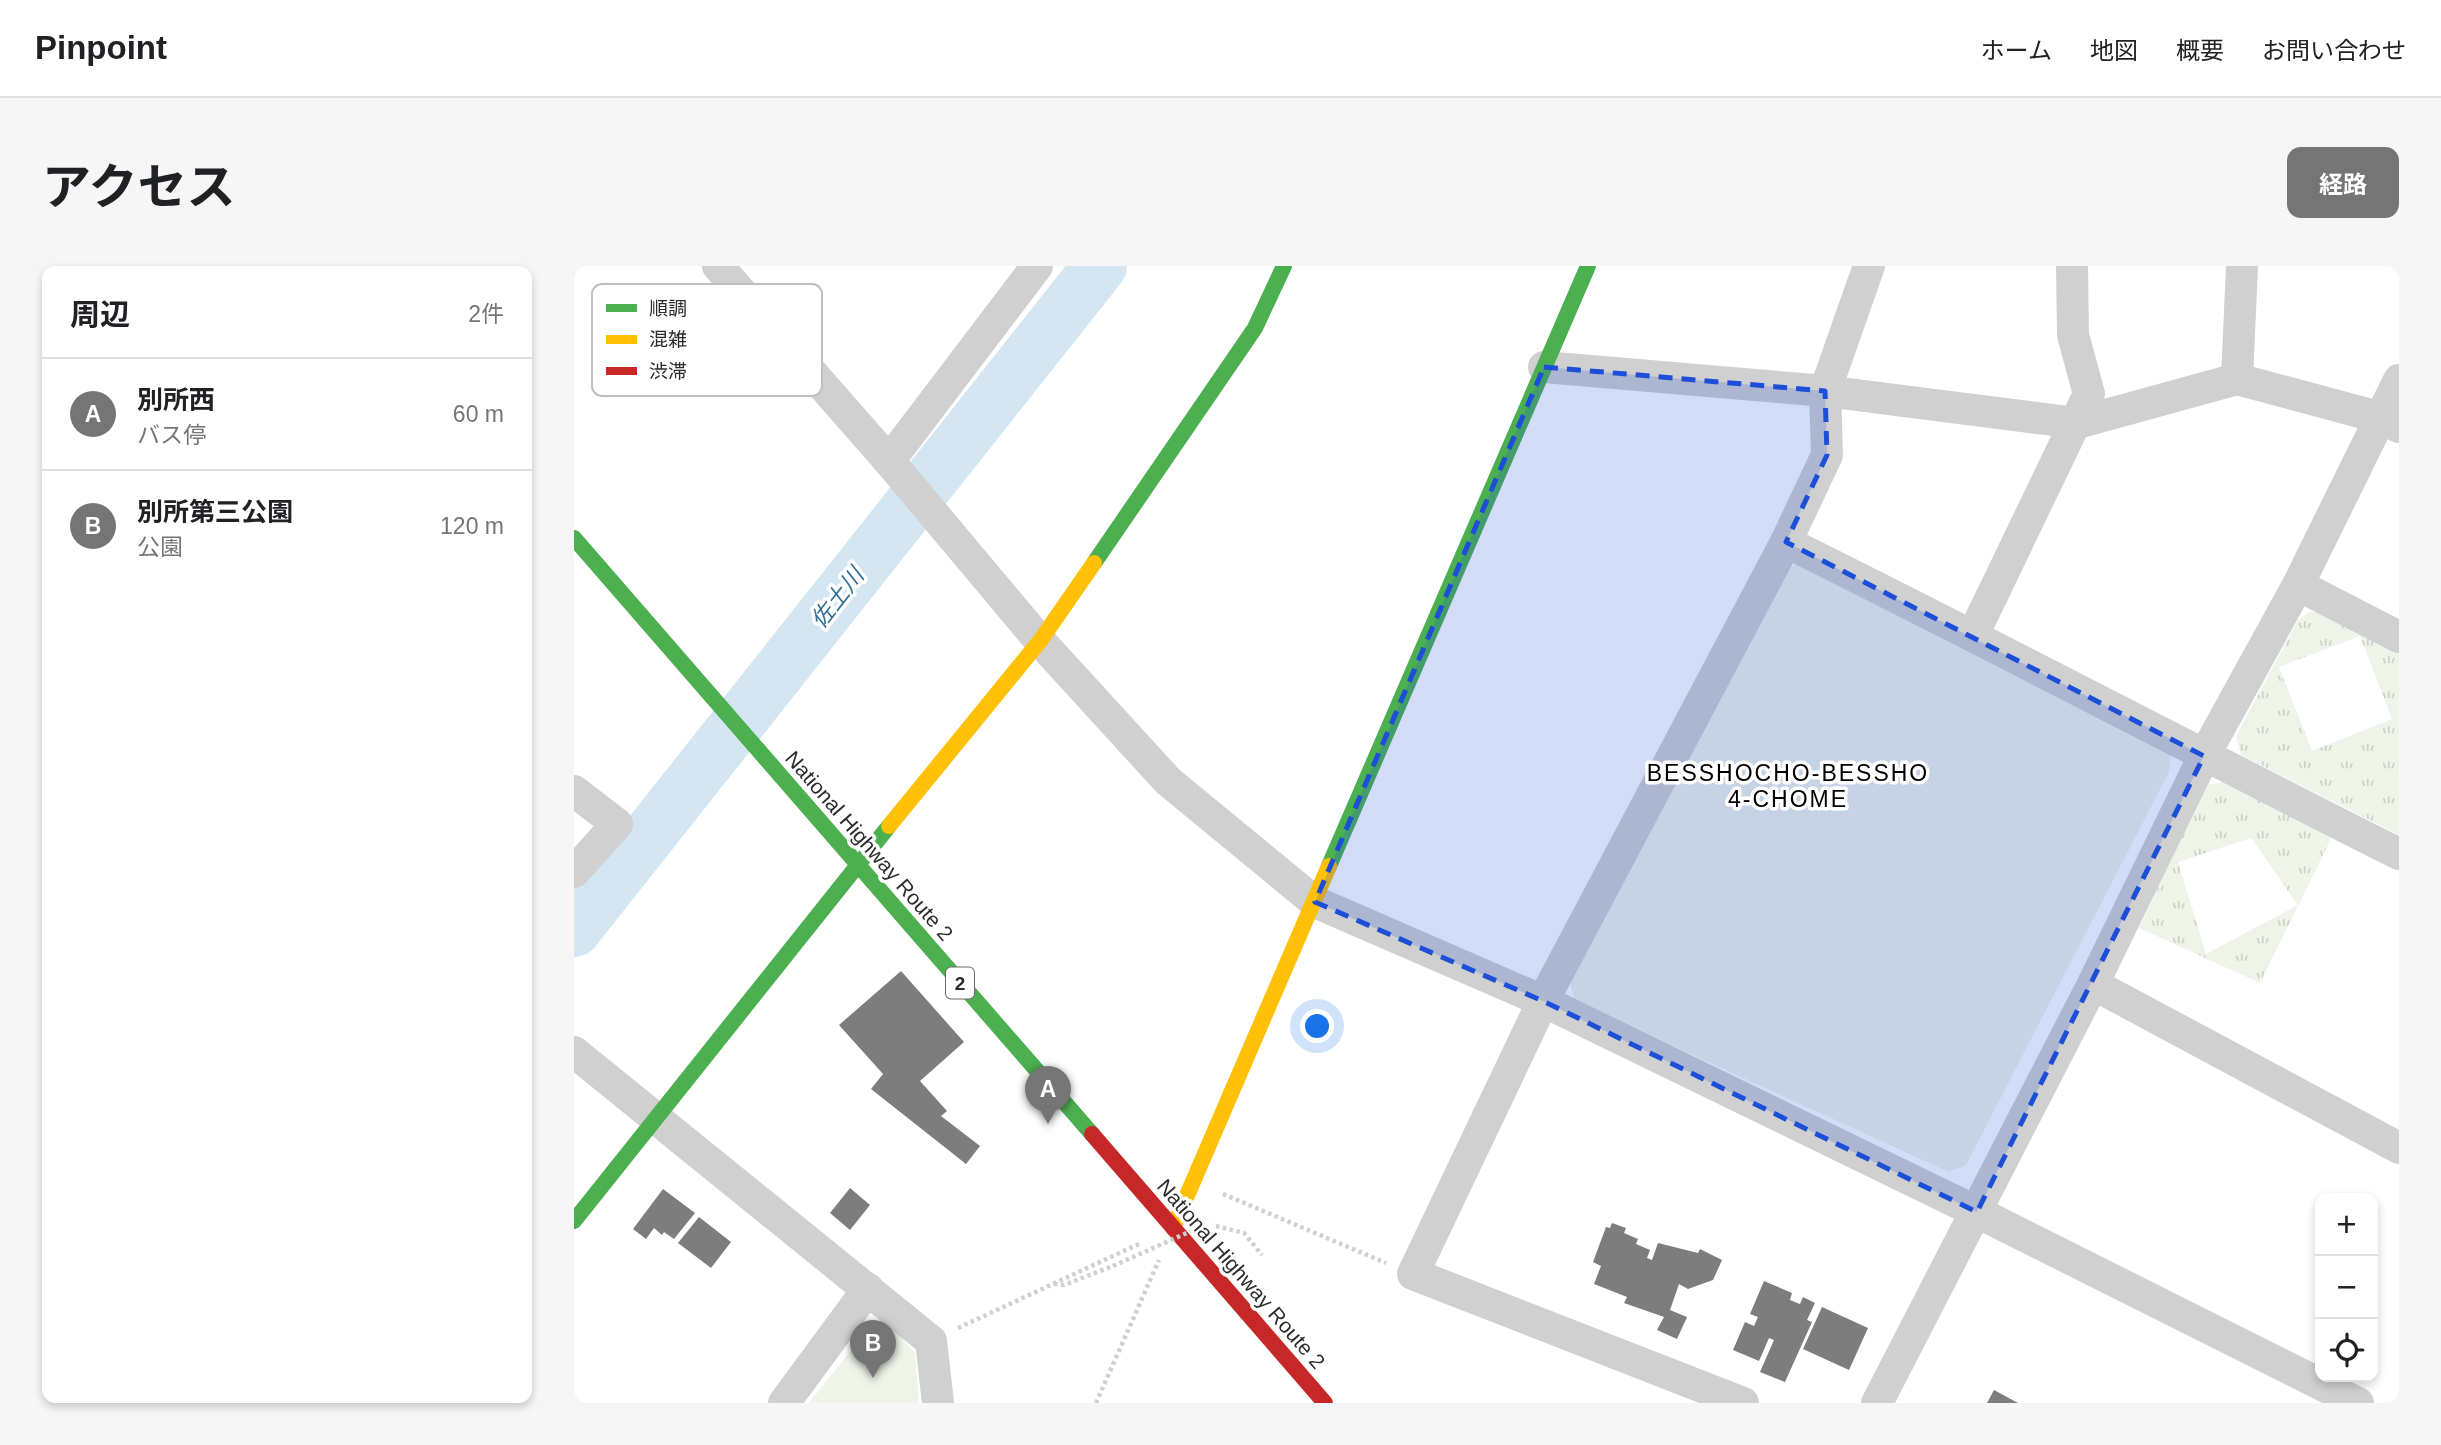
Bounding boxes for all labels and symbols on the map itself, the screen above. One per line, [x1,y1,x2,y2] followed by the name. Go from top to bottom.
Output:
[592,284,822,396] legend
[649,298,687,319] text: 順調
[649,329,687,350] text: 混雑
[649,361,687,382] text: 渋滞
[806,560,870,633] water label: 佐土川
[781,747,958,945] street label: National Highway Route 2
[1647,760,1929,812] district label: BESSHOCHO-BESSHO 4-CHOME
[946,968,974,998] road number: 2
[1300,1009,1334,1043] your location
[1025,1066,1071,1124] pin: A
[1153,1175,1330,1373] street label: National Highway Route 2
[850,1320,896,1378] pin: B

